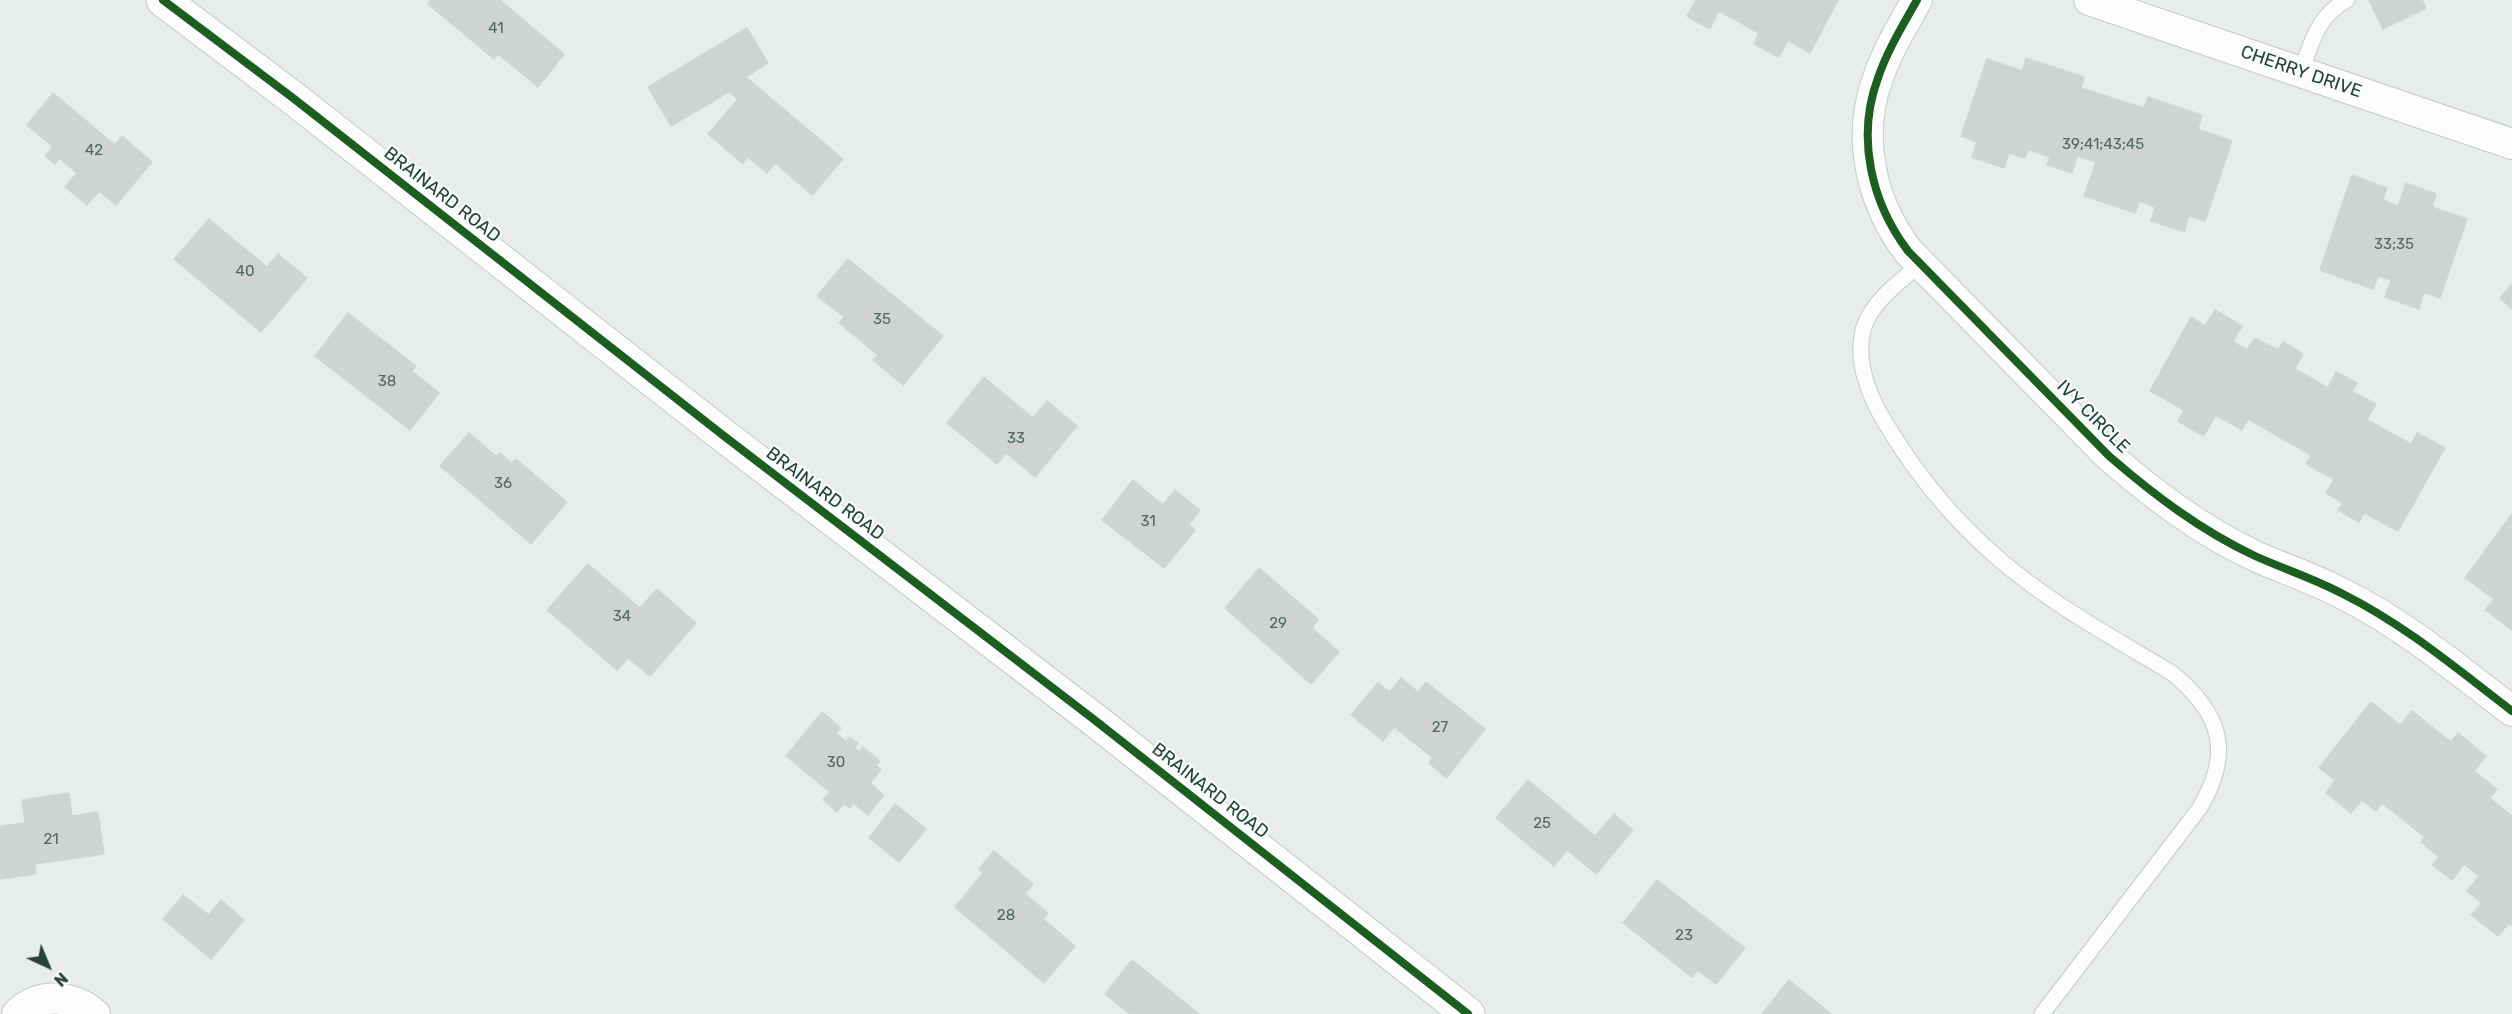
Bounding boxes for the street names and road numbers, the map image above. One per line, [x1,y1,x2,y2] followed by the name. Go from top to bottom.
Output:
[2238,41,2364,103] street label: CHERRY DRIVE
[379,143,505,247] street label: BRAINARD ROAD
[2052,376,2134,458] street label: IVY CIRCLE
[762,443,888,545] street label: BRAINARD ROAD
[1147,739,1273,843] street label: BRAINARD ROAD

